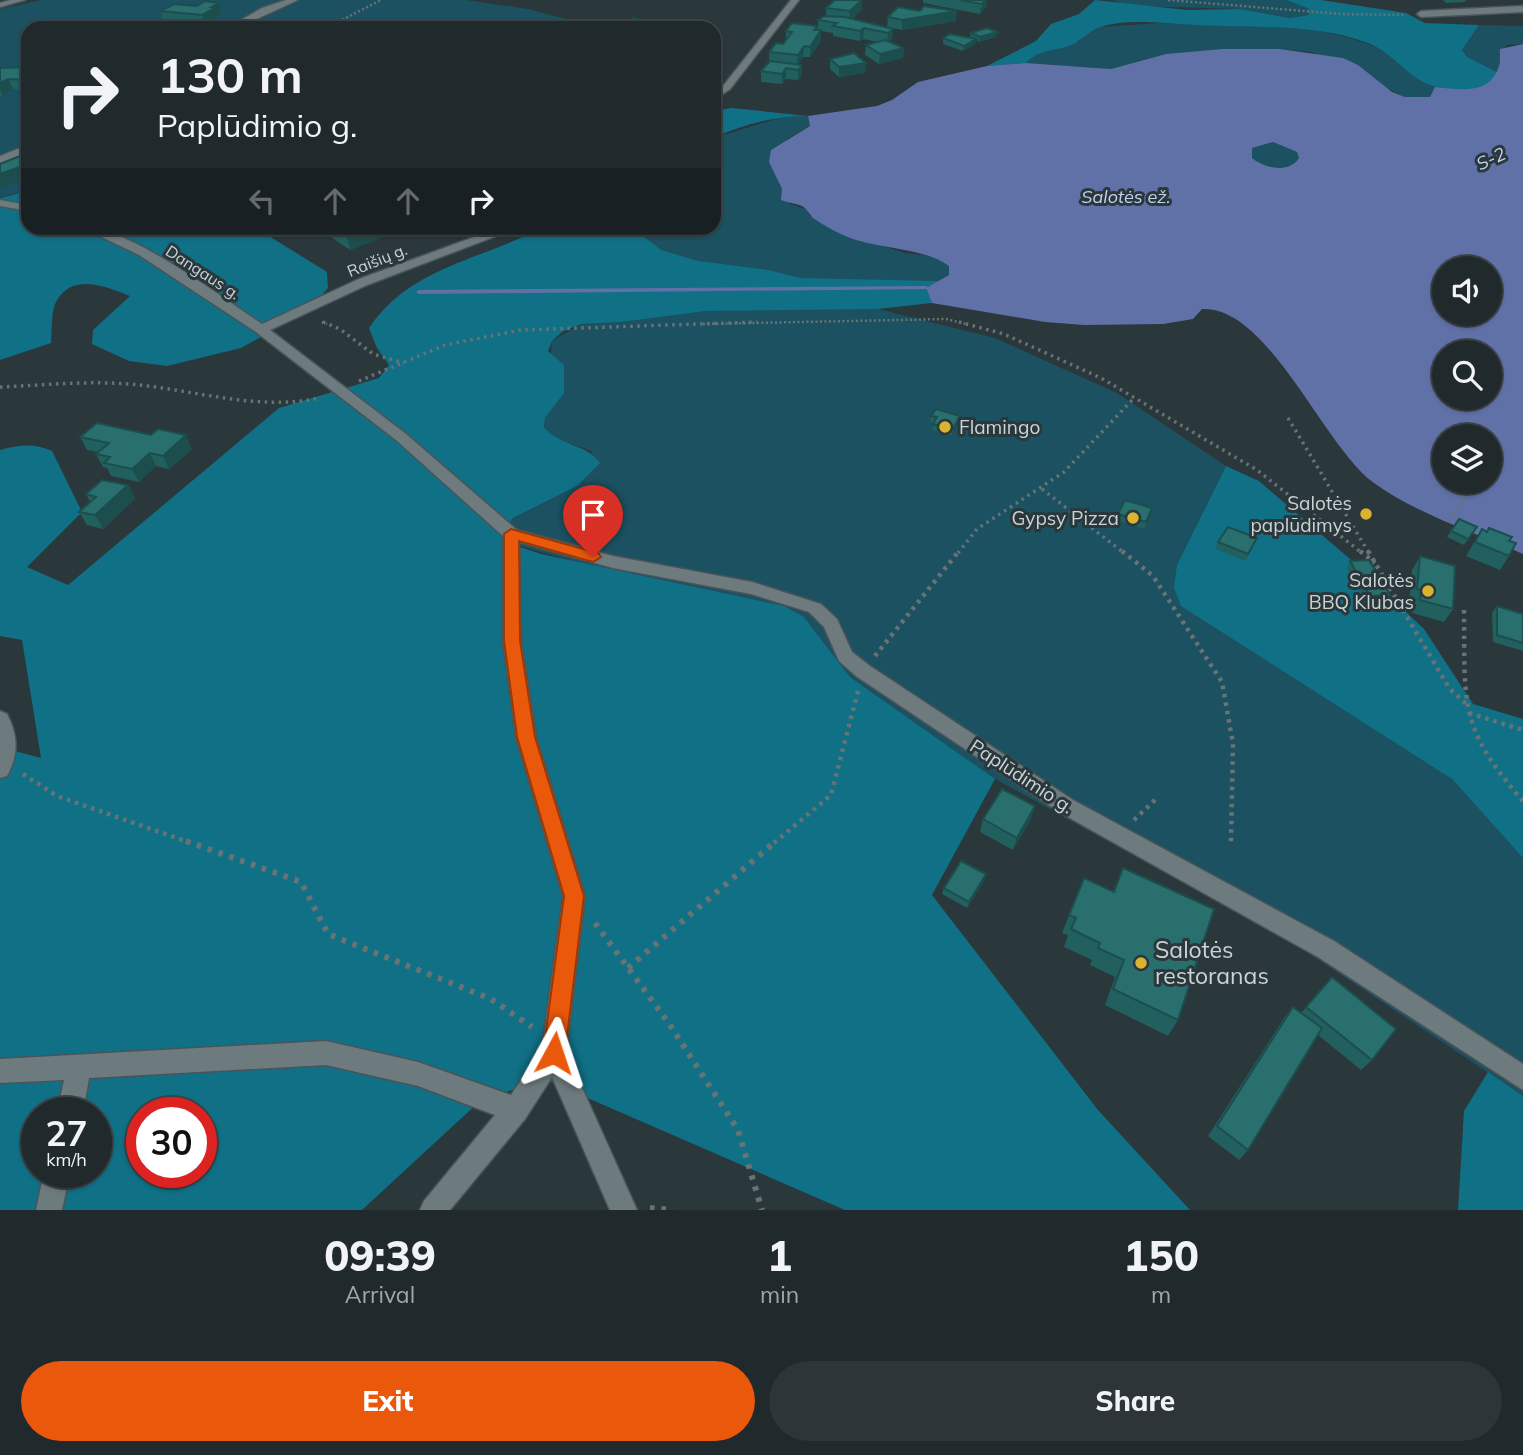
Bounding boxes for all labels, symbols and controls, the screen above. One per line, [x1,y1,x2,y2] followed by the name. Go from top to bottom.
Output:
[157,44,303,105] text: 130 m
[42,49,133,140] icon: right
[157,105,357,145] text: Paplūdimio g.
[1472,142,1509,175] water label: S-2
[243,182,281,220] icon: left
[316,182,354,220] icon: ahead
[389,182,427,220] icon: ahead
[462,182,500,220] icon: right
[1081,185,1171,208] water label: Salotės ež.
[344,239,410,281] street label: Raišių g.
[162,241,244,303] street label: Dangaus g.
[1432,256,1502,494] map controls
[1432,256,1502,326] button: sound
[1432,340,1502,410] button: search
[959,415,1040,439] place label: Flamingo
[937,419,953,435] marker: Flamingo
[1432,424,1502,494] button: layers
[563,485,623,557] pin
[1250,491,1352,537] place label: Salotės paplūdimys
[574,496,612,534] icon: arrive
[1011,506,1119,530] place label: Gypsy Pizza
[1358,506,1374,522] marker: Salotės paplūdimys
[1125,510,1141,526] marker: Gypsy Pizza
[1309,568,1414,614] place label: Salotės BBQ Klubas
[1420,583,1436,599] marker: Salotės BBQ Klubas
[966,734,1078,818] street label: Paplūdimio g.
[1155,935,1269,990] place label: Salotės restoranas
[1133,955,1149,971] marker: Salotės restoranas
[517,1016,591,1090] position arrow
[126,1097,217,1188] speed limit sign: 30
[45,1111,88,1155] text: 27
[46,1148,87,1171] text: km/h
[324,1229,436,1282] text: 09:39
[767,1229,792,1282] text: 1
[1123,1229,1199,1282] text: 150
[345,1280,415,1309] text: Arrival
[760,1280,799,1309] text: min
[1151,1280,1171,1309] text: m
[21,1361,755,1441] button: Exit
[769,1361,1502,1441] button: Share

